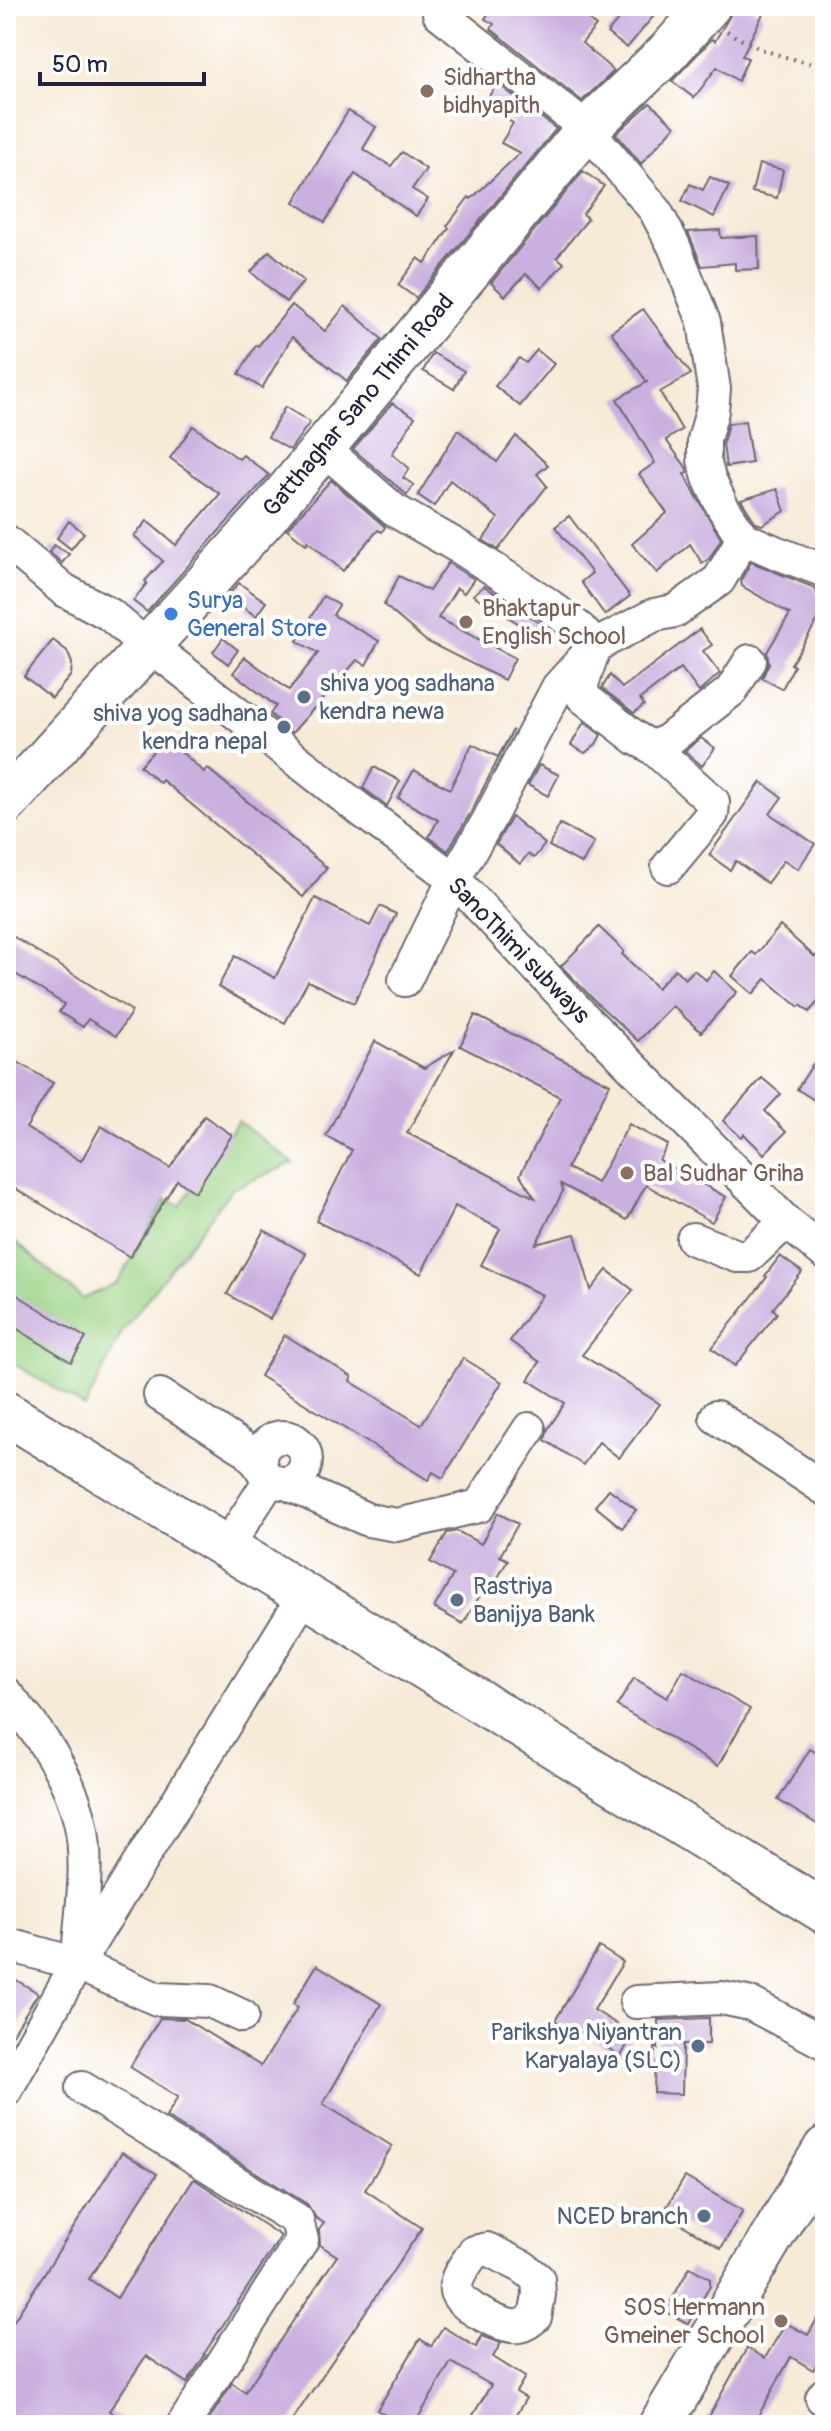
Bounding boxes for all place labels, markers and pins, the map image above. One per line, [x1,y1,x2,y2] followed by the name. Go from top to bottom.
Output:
[443,63,540,120] place label: Sidhartha bidhyapith
[418,82,436,100] marker: Sidhartha bidhyapith
[187,586,327,643] place label: Surya General Store
[482,594,626,651] place label: Bhaktapur English School
[162,605,180,623] marker: Surya General Store
[457,613,475,631] marker: Bhaktapur English School
[320,669,495,726] place label: shiva yog sadhana kendra newa
[295,688,313,706] marker: shiva yog sadhana kendra newa
[93,699,268,756] place label: shiva yog sadhana kendra nepal
[275,718,293,736] marker: shiva yog sadhana kendra nepal
[643,1159,804,1188] place label: Bal Sudhar Griha
[618,1164,636,1182] marker: Bal Sudhar Griha
[473,1572,595,1629] place label: Rastriya Banijya Bank
[448,1591,466,1609] marker: Rastriya Banijya Bank
[490,2018,682,2075] place label: Parikshya Niyantran Karyalaya (SLC)
[689,2037,707,2055] marker: Parikshya Niyantran Karyalaya (SLC)
[556,2202,688,2231] place label: NCED branch
[695,2207,713,2225] marker: NCED branch
[604,2293,765,2350] place label: SOS Hermann Gmeiner School
[772,2312,790,2330] marker: SOS Hermann Gmeiner School

